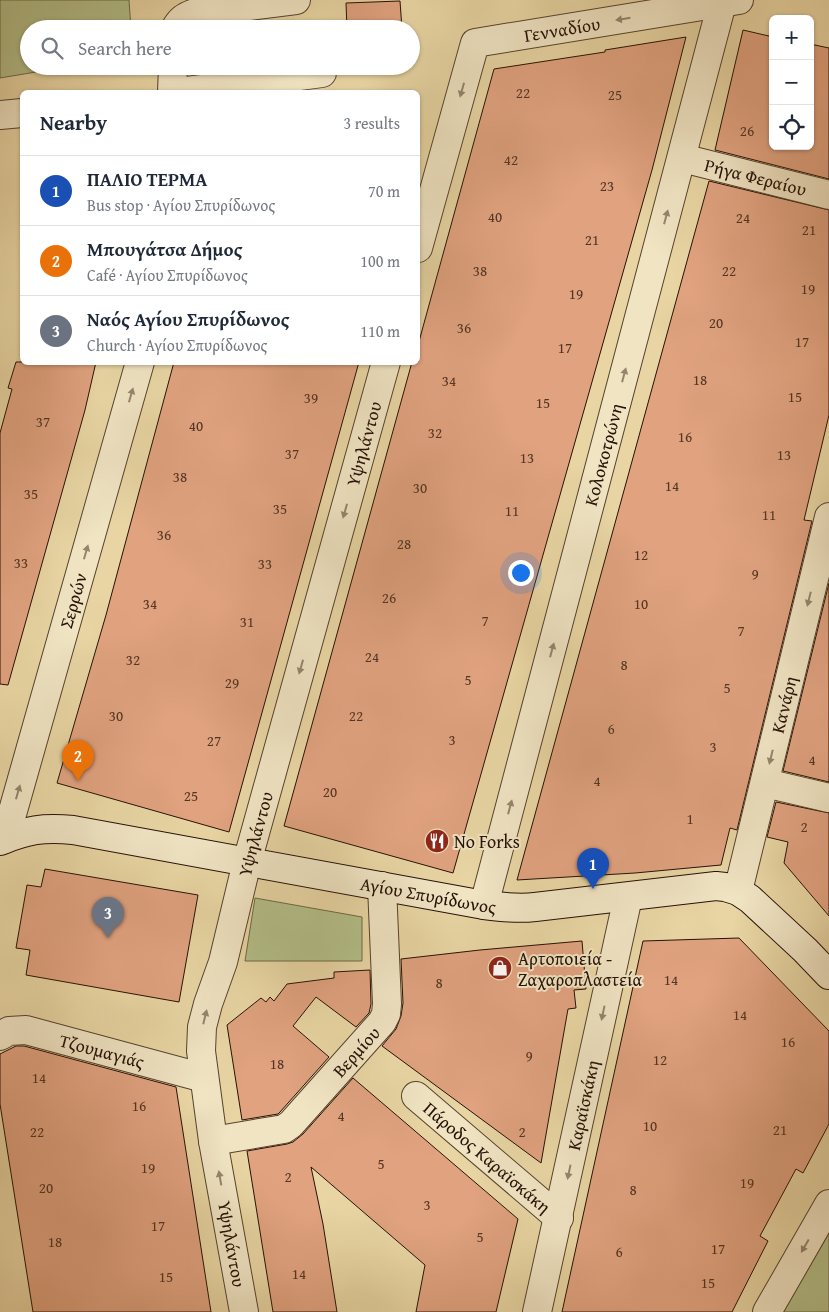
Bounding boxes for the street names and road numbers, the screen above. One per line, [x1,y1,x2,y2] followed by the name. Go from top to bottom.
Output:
[522,9,602,48] street label: Γενναδίου
[702,151,809,202] street label: Ρήγα Φεραίου
[338,398,388,490] street label: Υψηλάντου
[576,400,629,509] street label: Κολοκοτρώνη
[52,569,93,631] street label: Σερρών
[763,673,803,736] street label: Κανάρη
[230,788,279,880] street label: Υψηλάντου
[358,869,498,920] street label: Αγίου Σπυρίδωνος
[326,1020,386,1083] street label: Βερμίου
[56,1026,148,1075] street label: Τζουμαγιάς
[559,1057,605,1153] street label: Καραϊσκάκη
[418,1095,557,1219] street label: Πάροδος Καραϊσκάκη
[211,1198,253,1289] street label: Υψηλάντου

